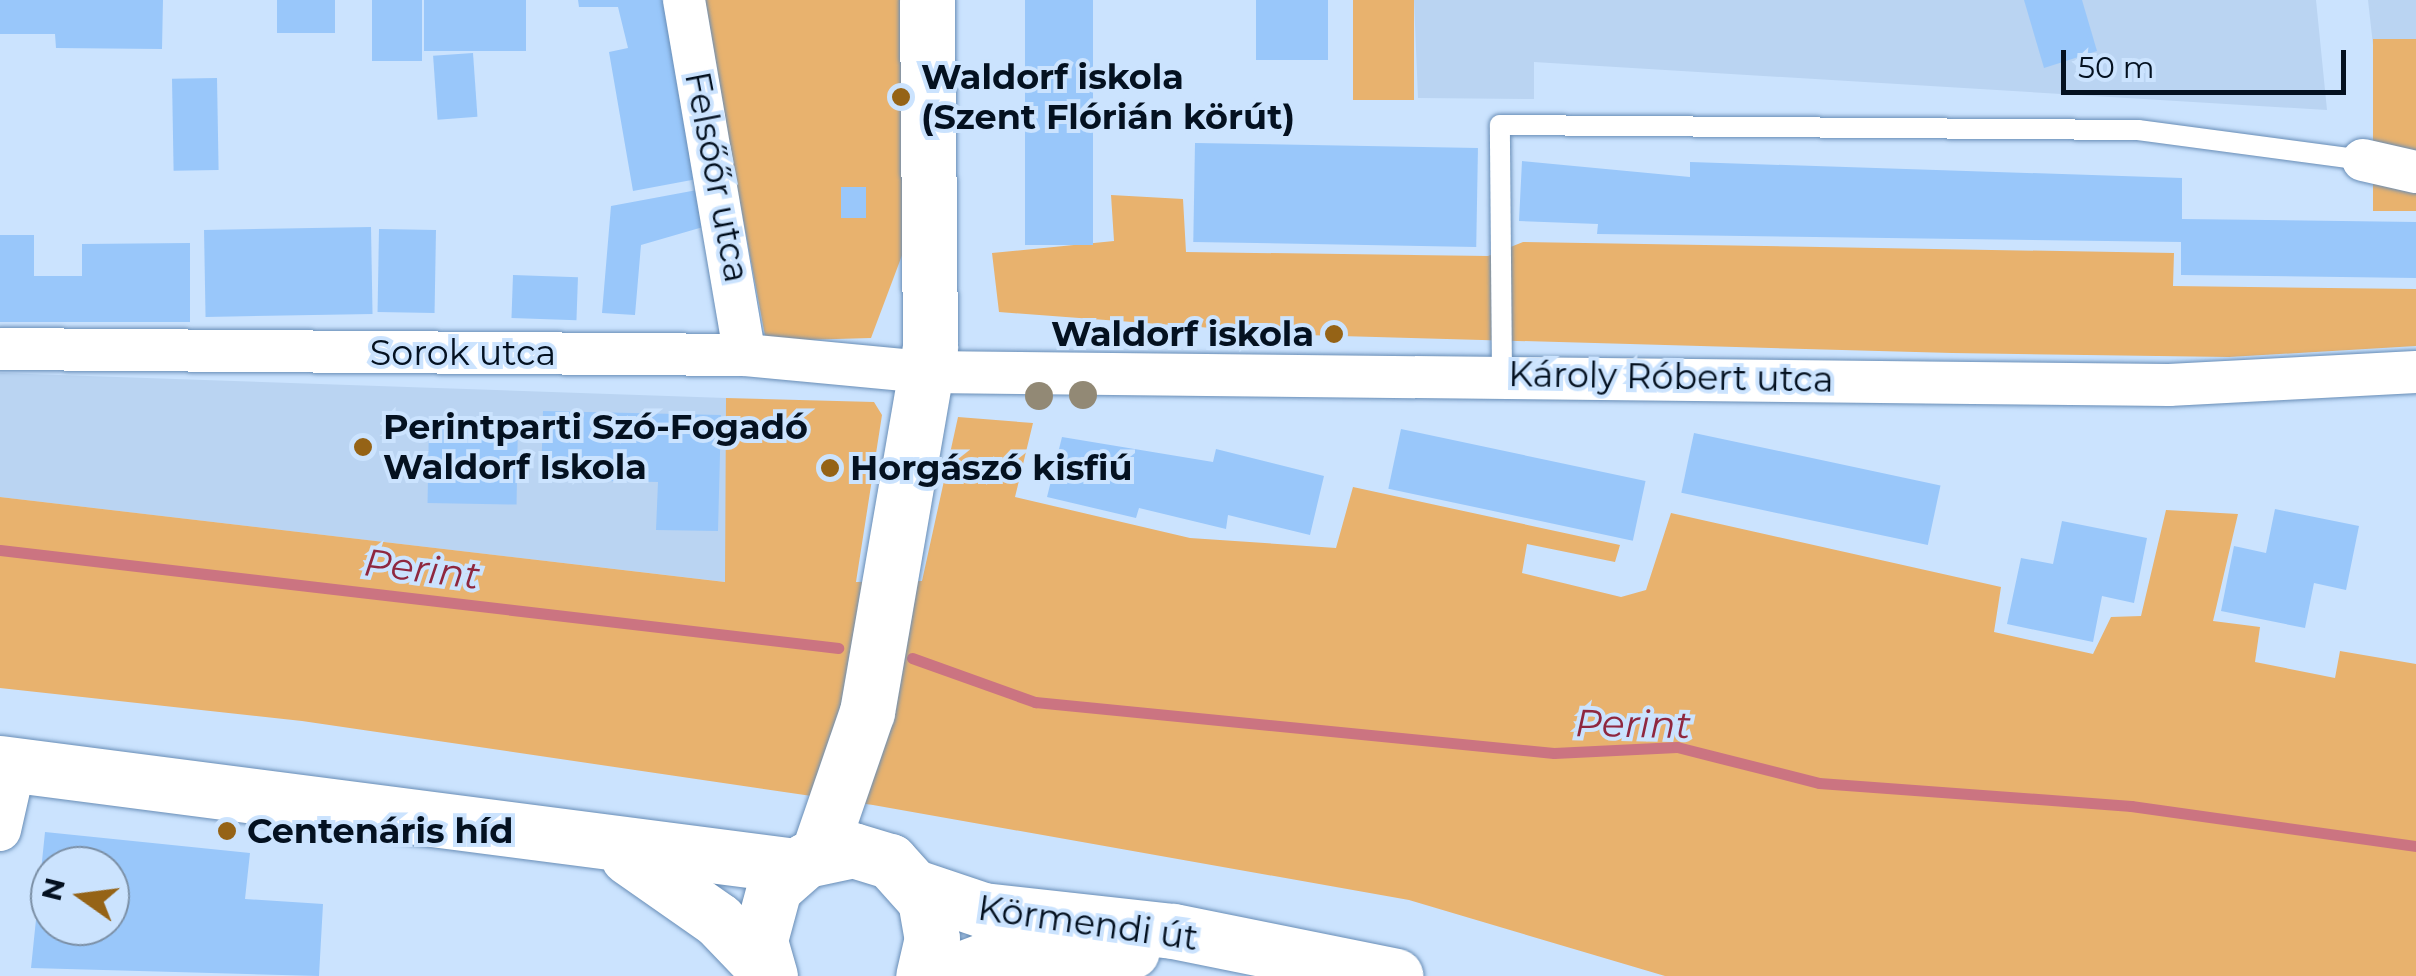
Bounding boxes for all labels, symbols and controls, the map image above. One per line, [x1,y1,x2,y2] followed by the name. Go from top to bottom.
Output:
[2066,30,2351,92] scale bar
[2078,49,2155,86] text: 50 m
[921,56,1295,138] place label: Waldorf iskola (Szent Flórián körút)
[676,68,758,286] street label: Felsőőr utca
[890,86,912,108] marker: Waldorf iskola (Szent Flórián körút)
[1051,313,1314,355] place label: Waldorf iskola
[1323,323,1345,345] marker: Waldorf iskola
[370,332,556,374] street label: Sorok utca
[1508,353,1834,401] street label: Károly Róbert utca
[383,406,808,488] place label: Perintparti Szó-Fogadó Waldorf Iskola
[352,436,374,458] marker: Perintparti Szó-Fogadó Waldorf Iskola
[850,447,1133,489] place label: Horgászó kisfiú
[819,457,841,479] marker: Horgászó kisfiú
[362,539,482,599] water label: Perint
[1575,700,1691,748] water label: Perint
[247,810,513,852] place label: Centenáris híd
[216,820,238,842] marker: Centenáris híd
[30,846,130,946] north arrow
[34,874,72,904] text: N
[975,887,1201,959] street label: Körmendi út

